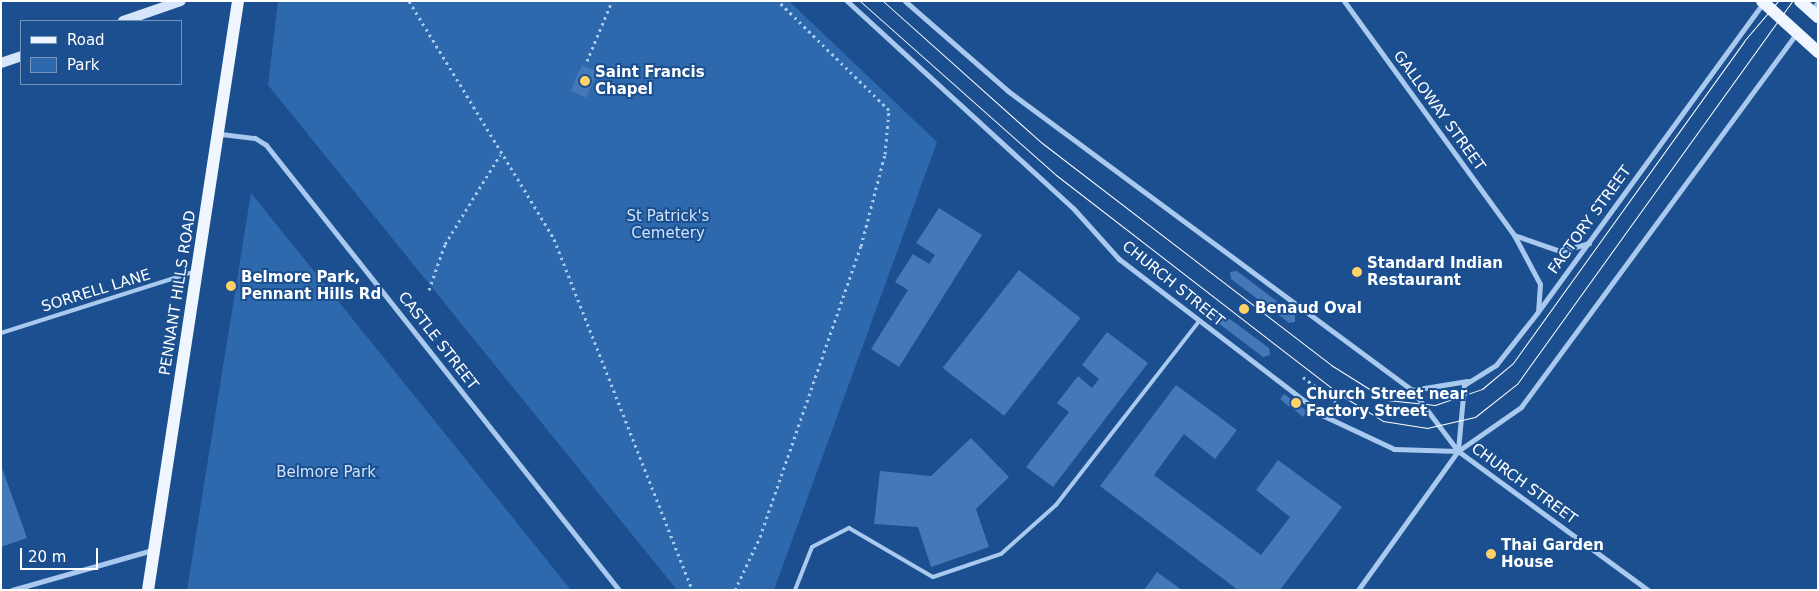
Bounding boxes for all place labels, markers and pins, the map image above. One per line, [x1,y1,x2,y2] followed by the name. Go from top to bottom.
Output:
[595,63,705,98] place label: Saint Francis Chapel
[579,75,591,87] marker: Saint Francis Chapel
[1367,254,1503,289] place label: Standard Indian Restaurant
[1351,266,1363,278] marker: Standard Indian Restaurant
[241,268,381,303] place label: Belmore Park, Pennant Hills Rd
[225,280,237,292] marker: Belmore Park, Pennant Hills Rd
[1255,300,1362,318] place label: Benaud Oval
[1237,302,1251,316] marker: Benaud Oval
[1306,385,1467,420] place label: Church Street near Factory Street
[1290,397,1302,409] marker: Church Street near Factory Street
[1501,536,1604,571] place label: Thai Garden House
[1485,548,1497,560] marker: Thai Garden House

